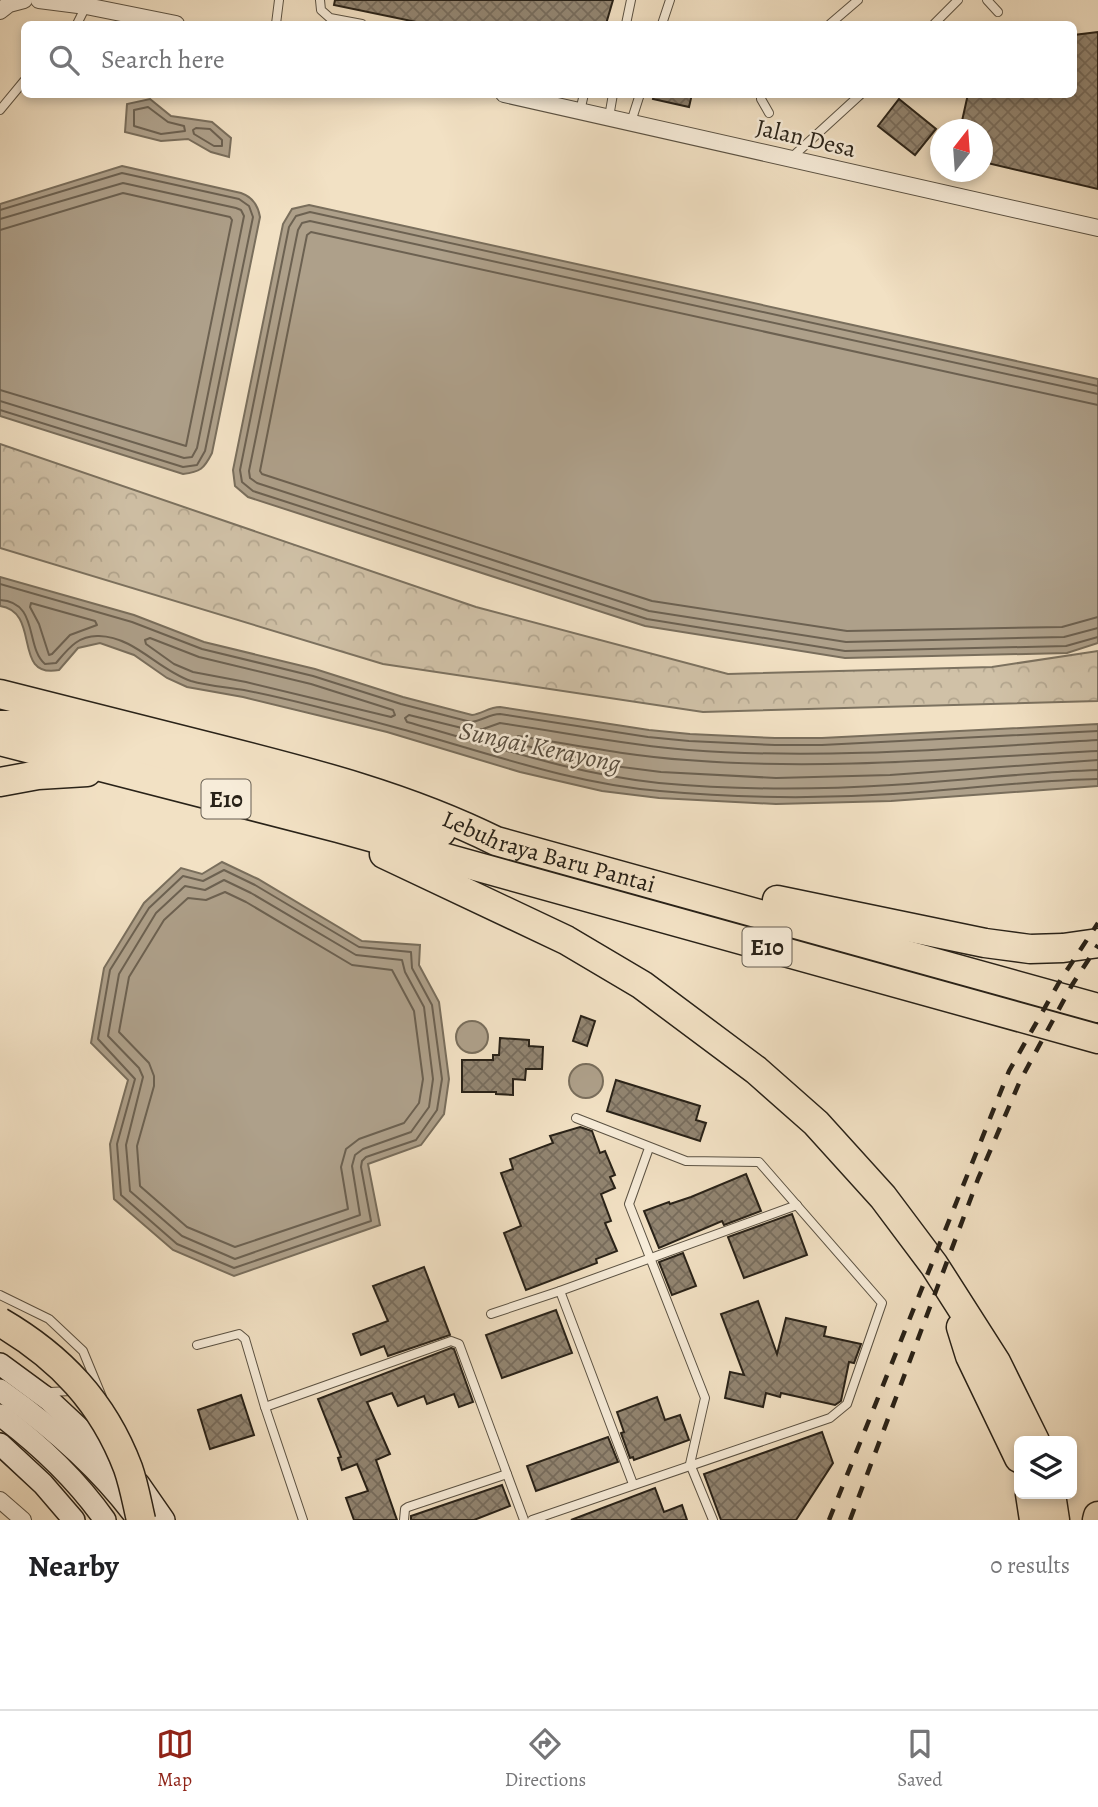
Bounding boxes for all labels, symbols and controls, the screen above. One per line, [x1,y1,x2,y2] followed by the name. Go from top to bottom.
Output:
[21,21,1077,98] search box
[45,41,83,79] icon: search
[101,42,225,77] text: Search here
[753,111,860,165] street label: Jalan Desa
[930,119,993,182] north arrow
[456,713,624,781] water label: Sungai Kerayong
[202,779,250,818] road number: E10
[437,803,659,901] street label: Lebuhraya Baru Pantai
[742,928,792,966] road number: E10
[1014,1436,1077,1499] map controls
[1014,1436,1077,1499] button: layers
[28,1546,119,1586] text: Nearby
[990,1550,1070,1581] text: 0 results
[156,1725,194,1793] tab: Map
[505,1725,586,1793] tab: Directions
[897,1725,942,1793] tab: Saved

